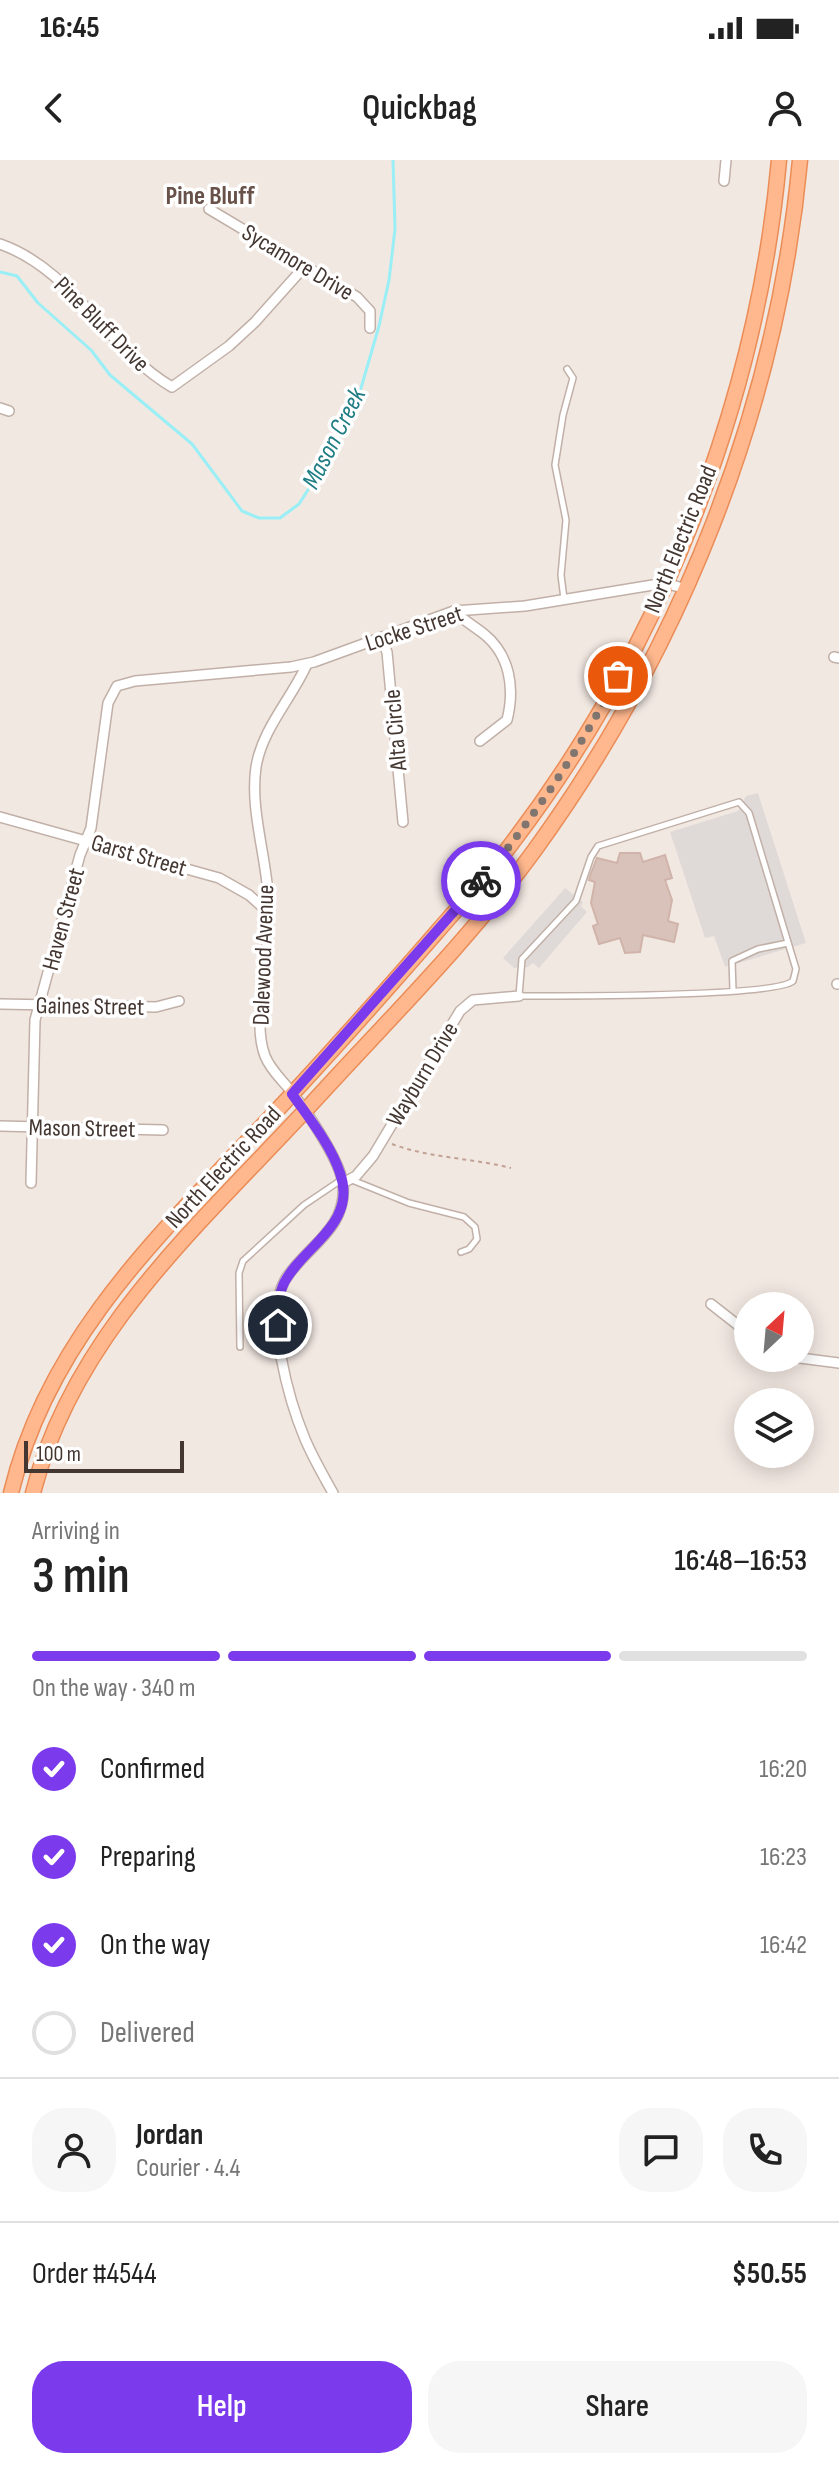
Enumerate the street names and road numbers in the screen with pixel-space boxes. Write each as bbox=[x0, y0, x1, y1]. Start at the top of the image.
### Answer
street label: Sycamore Drive bbox=[237, 218, 359, 307]
street label: Pine Bluff Drive bbox=[48, 271, 155, 378]
street label: North Electric Road bbox=[638, 461, 723, 617]
street label: Locke Street bbox=[362, 599, 467, 658]
street label: Alta Circle bbox=[377, 688, 414, 773]
street label: Garst Street bbox=[88, 828, 190, 883]
street label: Haven Street bbox=[36, 865, 91, 973]
street label: Dalewood Avenue bbox=[247, 884, 280, 1026]
street label: Gaines Street bbox=[35, 991, 145, 1022]
street label: Wayburn Drive bbox=[380, 1017, 465, 1132]
street label: North Electric Road bbox=[159, 1100, 287, 1234]
street label: Mason Street bbox=[28, 1113, 136, 1144]

